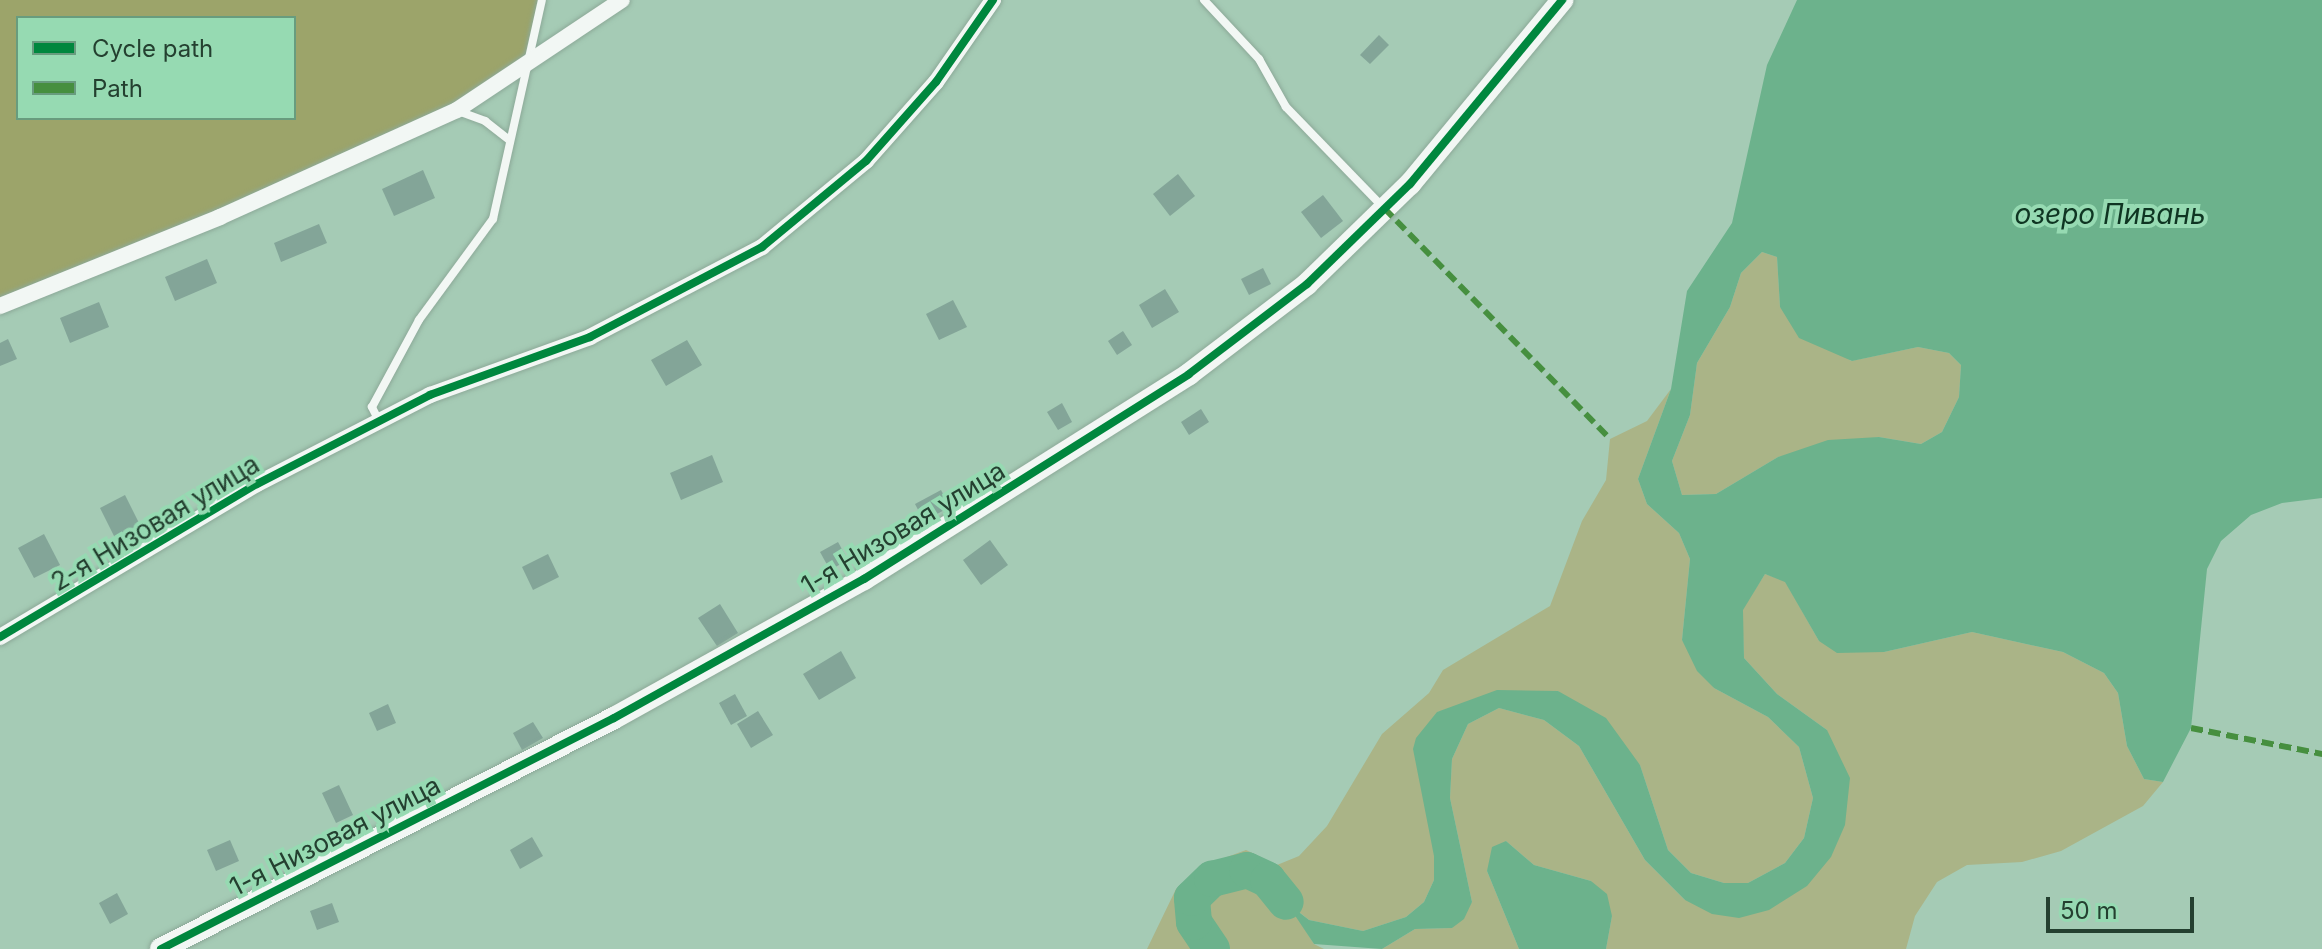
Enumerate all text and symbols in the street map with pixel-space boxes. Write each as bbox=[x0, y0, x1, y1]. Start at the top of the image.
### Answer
legend bbox=[16, 16, 296, 120]
text: Cycle path bbox=[92, 34, 213, 63]
text: Path bbox=[92, 74, 143, 103]
water label: озеро Пивань bbox=[2014, 197, 2206, 231]
street label: 2-я Низовая улица bbox=[45, 448, 265, 598]
street label: 1-я Низовая улица bbox=[795, 455, 1011, 601]
street label: 1-я Низовая улица bbox=[224, 769, 446, 903]
scale bar bbox=[2050, 881, 2198, 931]
text: 50 m bbox=[2060, 896, 2118, 925]

